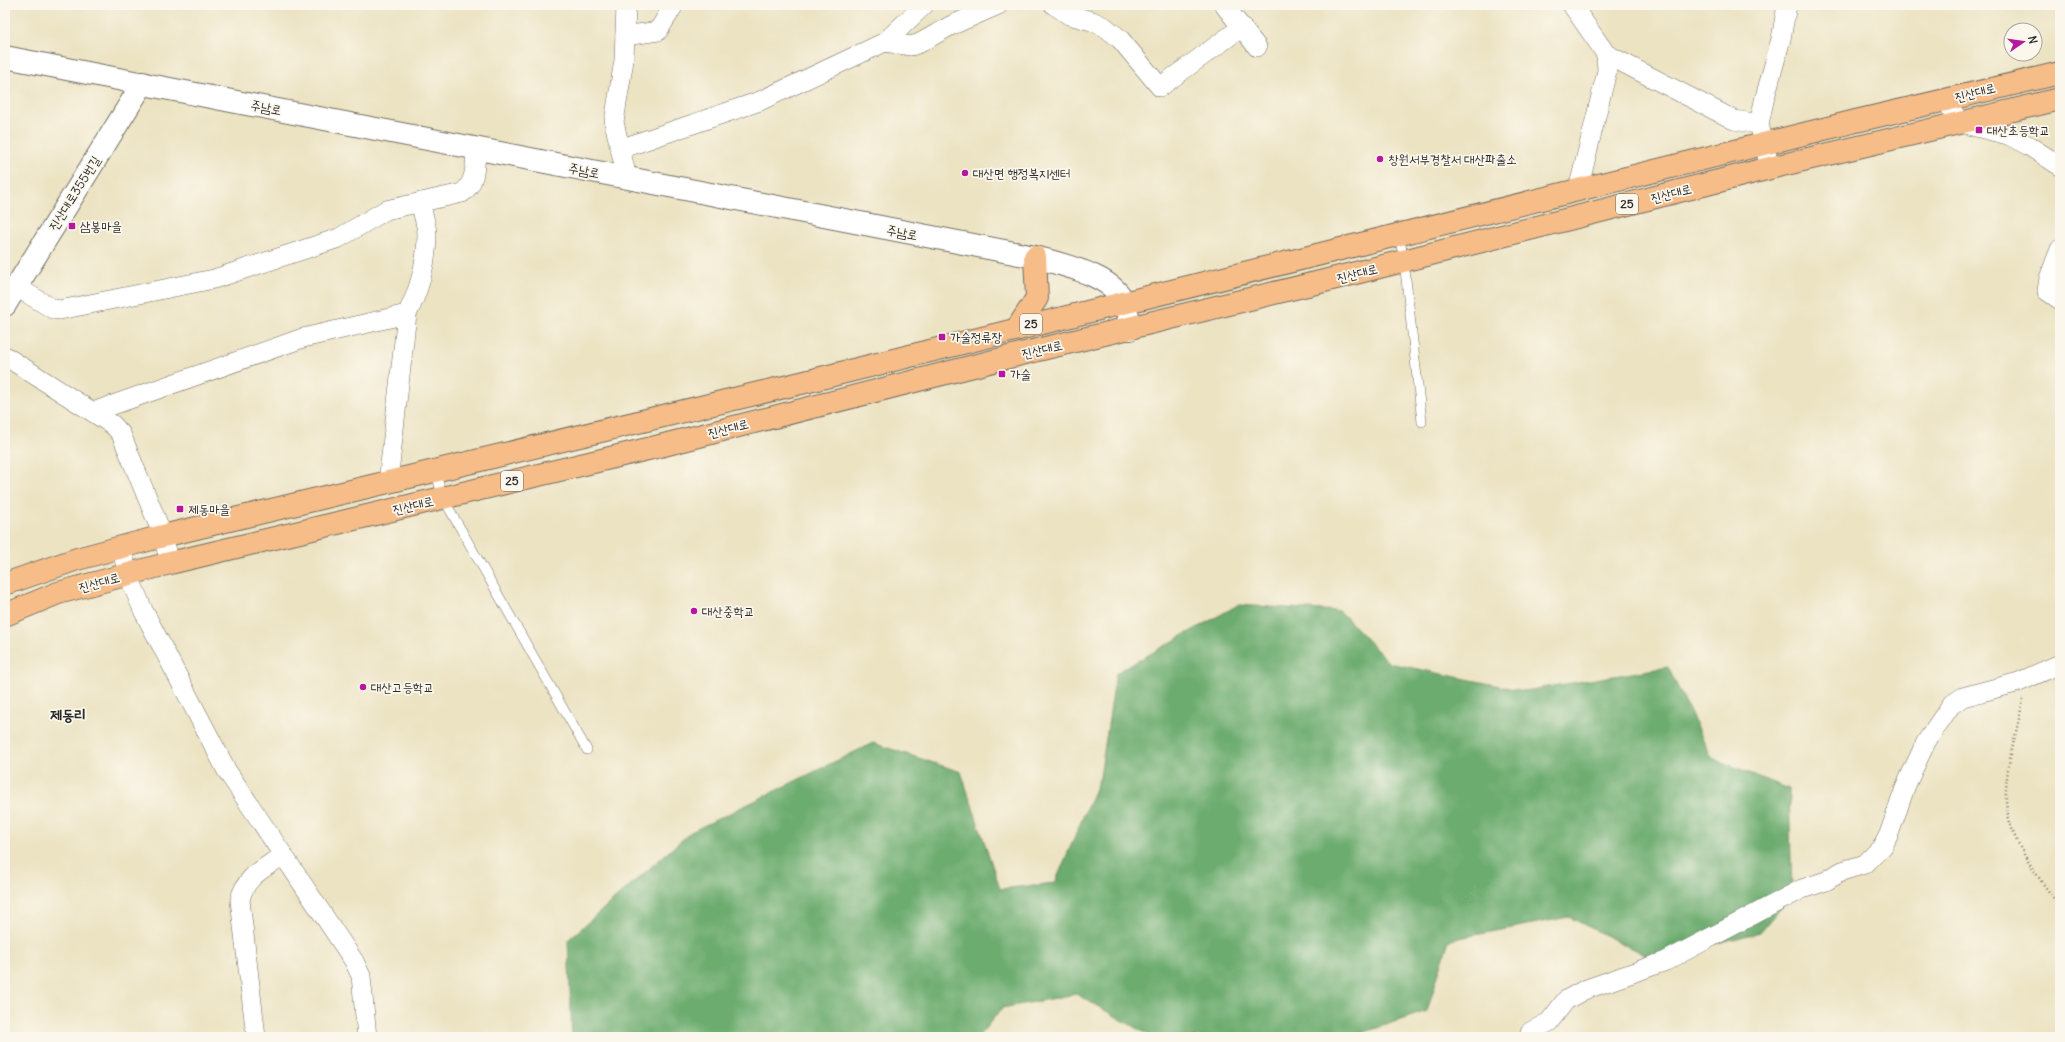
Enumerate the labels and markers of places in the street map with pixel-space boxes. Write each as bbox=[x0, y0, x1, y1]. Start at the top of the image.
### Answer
place label: 대산초등학교 bbox=[1987, 122, 2050, 139]
marker: 대산초등학교 bbox=[1974, 125, 1984, 135]
place label: 창원서부경찰서 대산파출소 bbox=[1388, 151, 1517, 168]
marker: 창원서부경찰서 대산파출소 bbox=[1375, 154, 1385, 164]
place label: 대산면 행정복지센터 bbox=[973, 165, 1070, 182]
marker: 대산면 행정복지센터 bbox=[960, 168, 970, 178]
place label: 삼봉마을 bbox=[80, 218, 122, 235]
marker: 삼봉마을 bbox=[67, 221, 77, 231]
place label: 가술정류장 bbox=[950, 329, 1002, 346]
marker: 가술정류장 bbox=[937, 332, 947, 342]
place label: 가술 bbox=[1010, 366, 1031, 383]
marker: 가술 bbox=[997, 369, 1007, 379]
place label: 제동마을 bbox=[188, 501, 230, 518]
marker: 제동마을 bbox=[175, 504, 185, 514]
place label: 대산중학교 bbox=[702, 603, 754, 620]
marker: 대산중학교 bbox=[689, 606, 699, 616]
place label: 대산고등학교 bbox=[371, 679, 434, 696]
marker: 대산고등학교 bbox=[358, 682, 368, 692]

